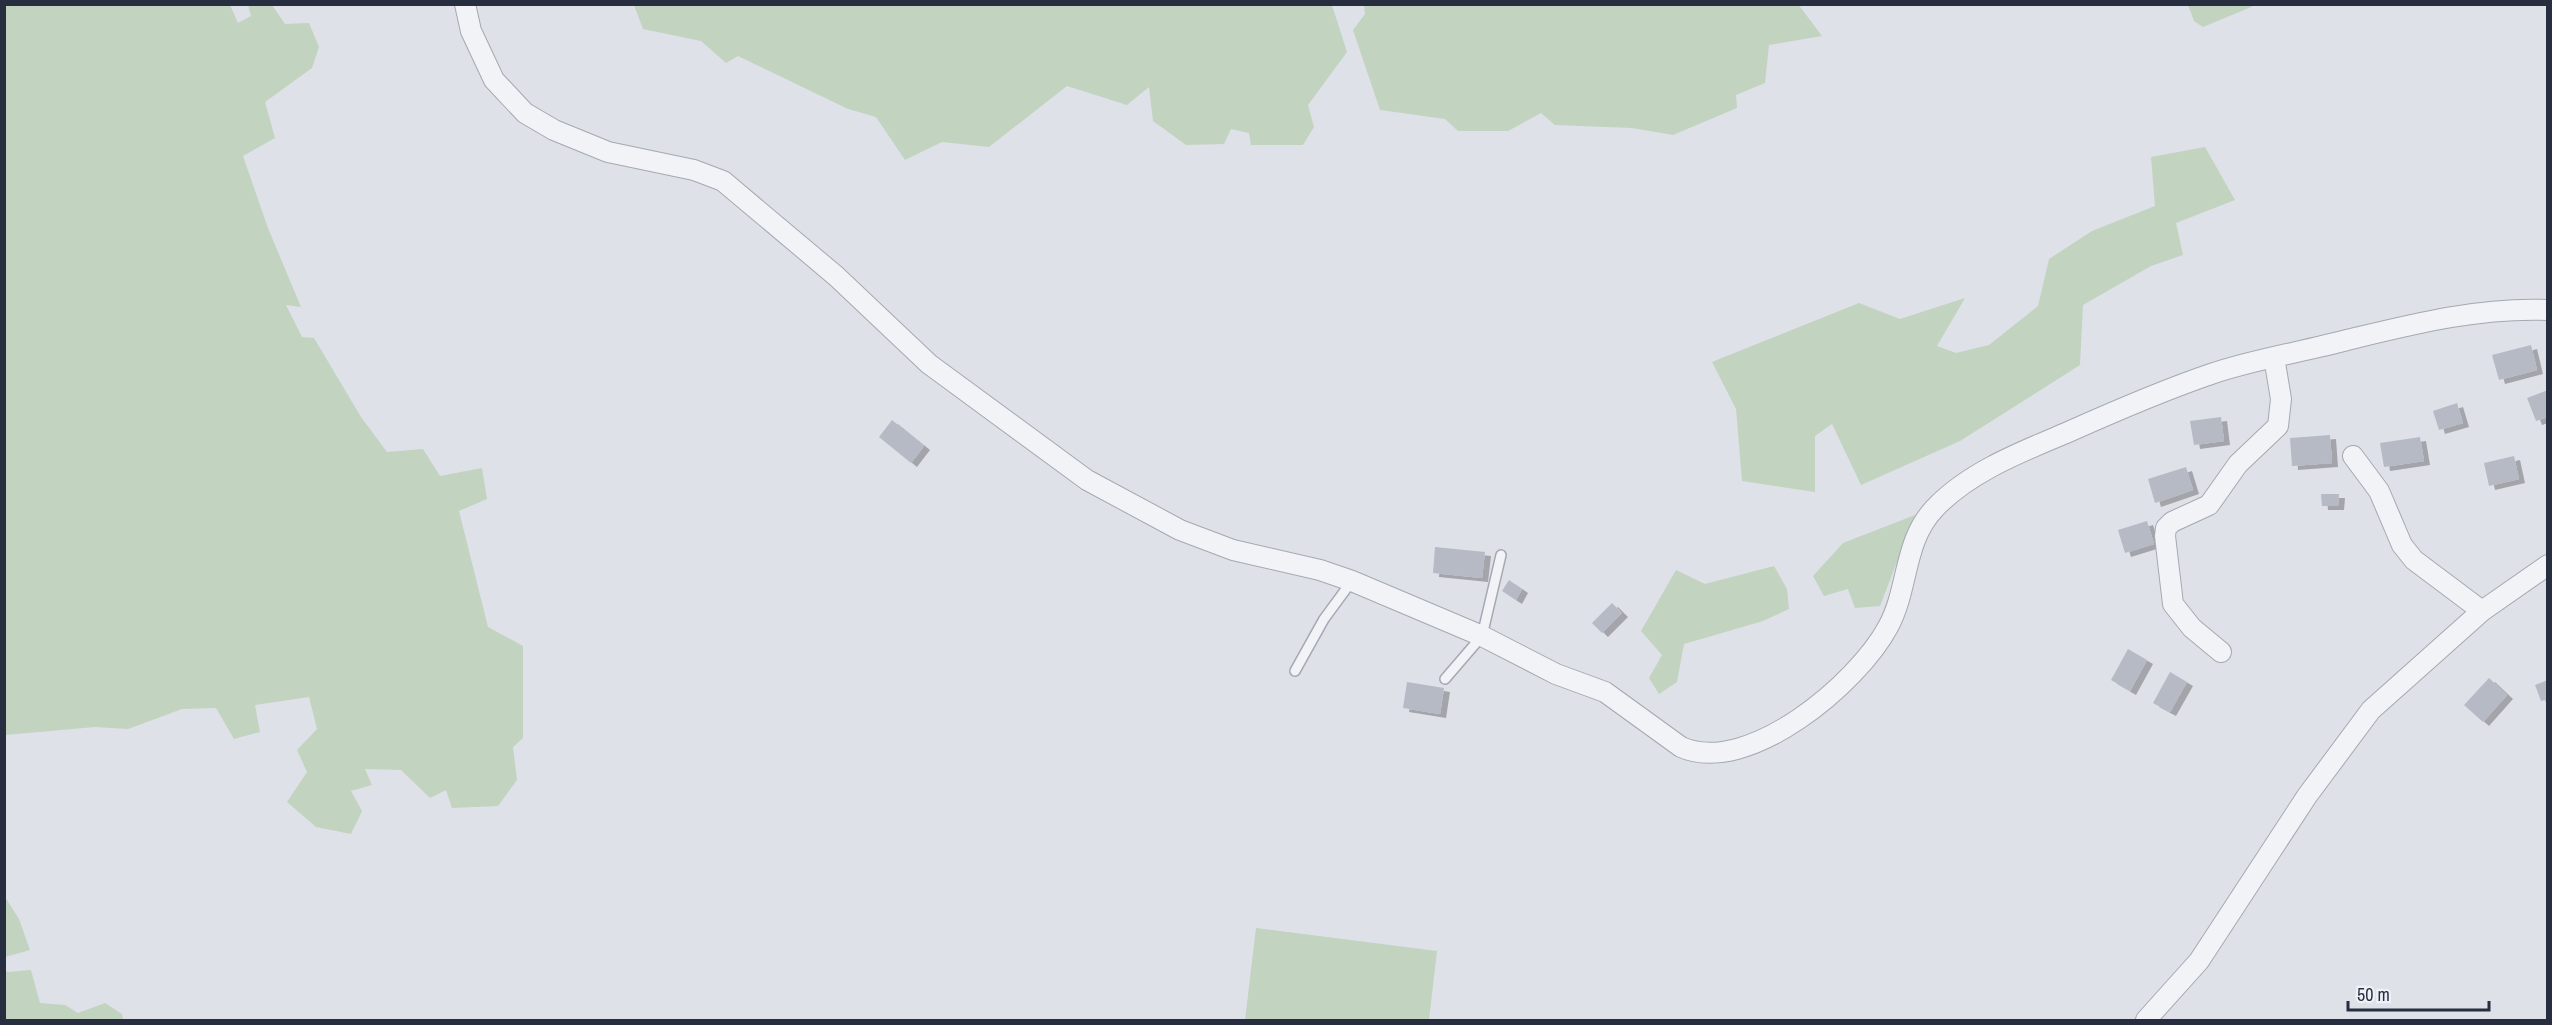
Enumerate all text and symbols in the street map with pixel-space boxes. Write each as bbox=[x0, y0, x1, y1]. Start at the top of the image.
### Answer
scale bar bbox=[2348, 974, 2489, 1012]
text: 50 m bbox=[2357, 982, 2390, 1007]

